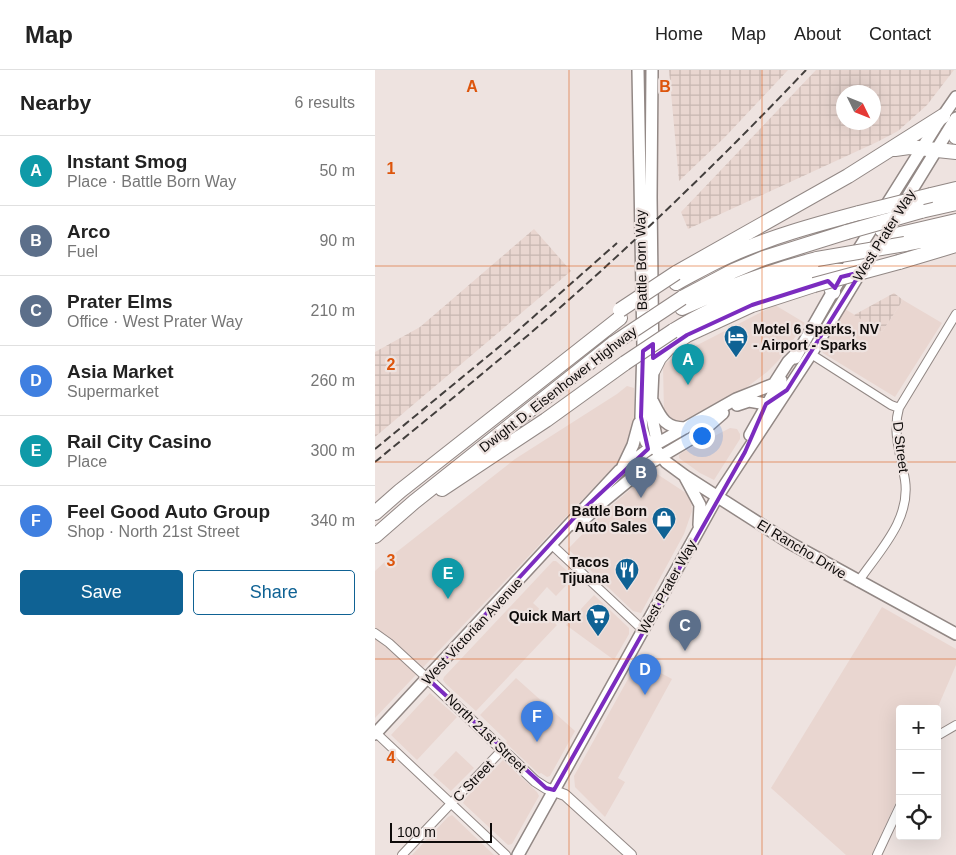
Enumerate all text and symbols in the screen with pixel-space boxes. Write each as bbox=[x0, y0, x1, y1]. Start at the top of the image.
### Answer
text: Map bbox=[25, 21, 73, 48]
text: Home bbox=[655, 24, 703, 44]
text: Map bbox=[731, 24, 766, 44]
text: About bbox=[794, 24, 841, 44]
text: Contact bbox=[869, 24, 931, 44]
text: A bbox=[466, 78, 478, 95]
text: B bbox=[659, 78, 671, 95]
north arrow bbox=[836, 85, 881, 130]
text: Nearby bbox=[20, 91, 91, 114]
text: 6 results bbox=[295, 94, 355, 111]
text: Instant Smog bbox=[67, 151, 187, 172]
text: 1 bbox=[387, 160, 396, 177]
text: A bbox=[30, 162, 42, 179]
text: 50 m bbox=[319, 162, 355, 179]
text: Place · Battle Born Way bbox=[67, 173, 236, 190]
street label: West Prater Way bbox=[849, 186, 919, 284]
street label: Battle Born Way bbox=[632, 210, 650, 310]
text: Arco bbox=[67, 221, 110, 242]
text: B bbox=[30, 232, 42, 249]
text: 90 m bbox=[319, 232, 355, 249]
text: Fuel bbox=[67, 243, 98, 260]
text: Prater Elms bbox=[67, 291, 173, 312]
text: C bbox=[30, 302, 42, 319]
text: 210 m bbox=[311, 302, 355, 319]
text: Office · West Prater Way bbox=[67, 313, 243, 330]
place label: Motel 6 Sparks, NV - Airport - Sparks bbox=[753, 321, 880, 353]
street label: Dwight D. Eisenhower Highway bbox=[476, 323, 640, 455]
hotel icon: Motel 6 Sparks, NV - Airport - Sparks bbox=[723, 324, 749, 358]
pin: A bbox=[672, 344, 704, 385]
text: 2 bbox=[387, 356, 396, 373]
text: Asia Market bbox=[67, 361, 174, 382]
text: D bbox=[30, 372, 42, 389]
text: 260 m bbox=[311, 372, 355, 389]
text: Supermarket bbox=[67, 383, 159, 400]
street label: D Street bbox=[890, 421, 912, 474]
your location bbox=[689, 423, 715, 449]
text: Rail City Casino bbox=[67, 431, 212, 452]
text: E bbox=[31, 442, 41, 459]
text: 300 m bbox=[311, 442, 355, 459]
text: Place bbox=[67, 453, 107, 470]
pin: B bbox=[625, 457, 657, 498]
text: Feel Good Auto Group bbox=[67, 501, 270, 522]
place label: Battle Born Auto Sales bbox=[572, 503, 647, 535]
shop icon: Battle Born Auto Sales bbox=[651, 506, 677, 540]
text: F bbox=[31, 512, 41, 529]
text: 340 m bbox=[311, 512, 355, 529]
street label: El Rancho Drive bbox=[755, 516, 850, 582]
text: Shop · North 21st Street bbox=[67, 523, 240, 540]
street label: West Prater Way bbox=[635, 537, 699, 637]
text: 3 bbox=[387, 552, 396, 569]
place label: Tacos Tijuana bbox=[560, 554, 609, 586]
restaurant icon: Tacos Tijuana bbox=[614, 557, 640, 591]
pin: E bbox=[432, 558, 464, 599]
button: Save bbox=[20, 570, 183, 615]
button: Share bbox=[193, 570, 355, 615]
street label: West Victorian Avenue bbox=[418, 574, 526, 688]
supermarket icon: Quick Mart bbox=[585, 603, 611, 637]
place label: Quick Mart bbox=[509, 608, 581, 624]
pin: C bbox=[669, 610, 701, 651]
pin: D bbox=[629, 654, 661, 695]
street label: North 21st Street bbox=[442, 690, 530, 776]
pin: F bbox=[521, 701, 553, 742]
map controls bbox=[896, 705, 941, 840]
button: + bbox=[896, 705, 941, 750]
text: 4 bbox=[387, 749, 396, 766]
button: − bbox=[896, 750, 941, 795]
street label: C Street bbox=[449, 757, 497, 805]
button: locate bbox=[896, 795, 941, 840]
scale bar bbox=[390, 820, 493, 843]
text: 100 m bbox=[397, 824, 436, 840]

